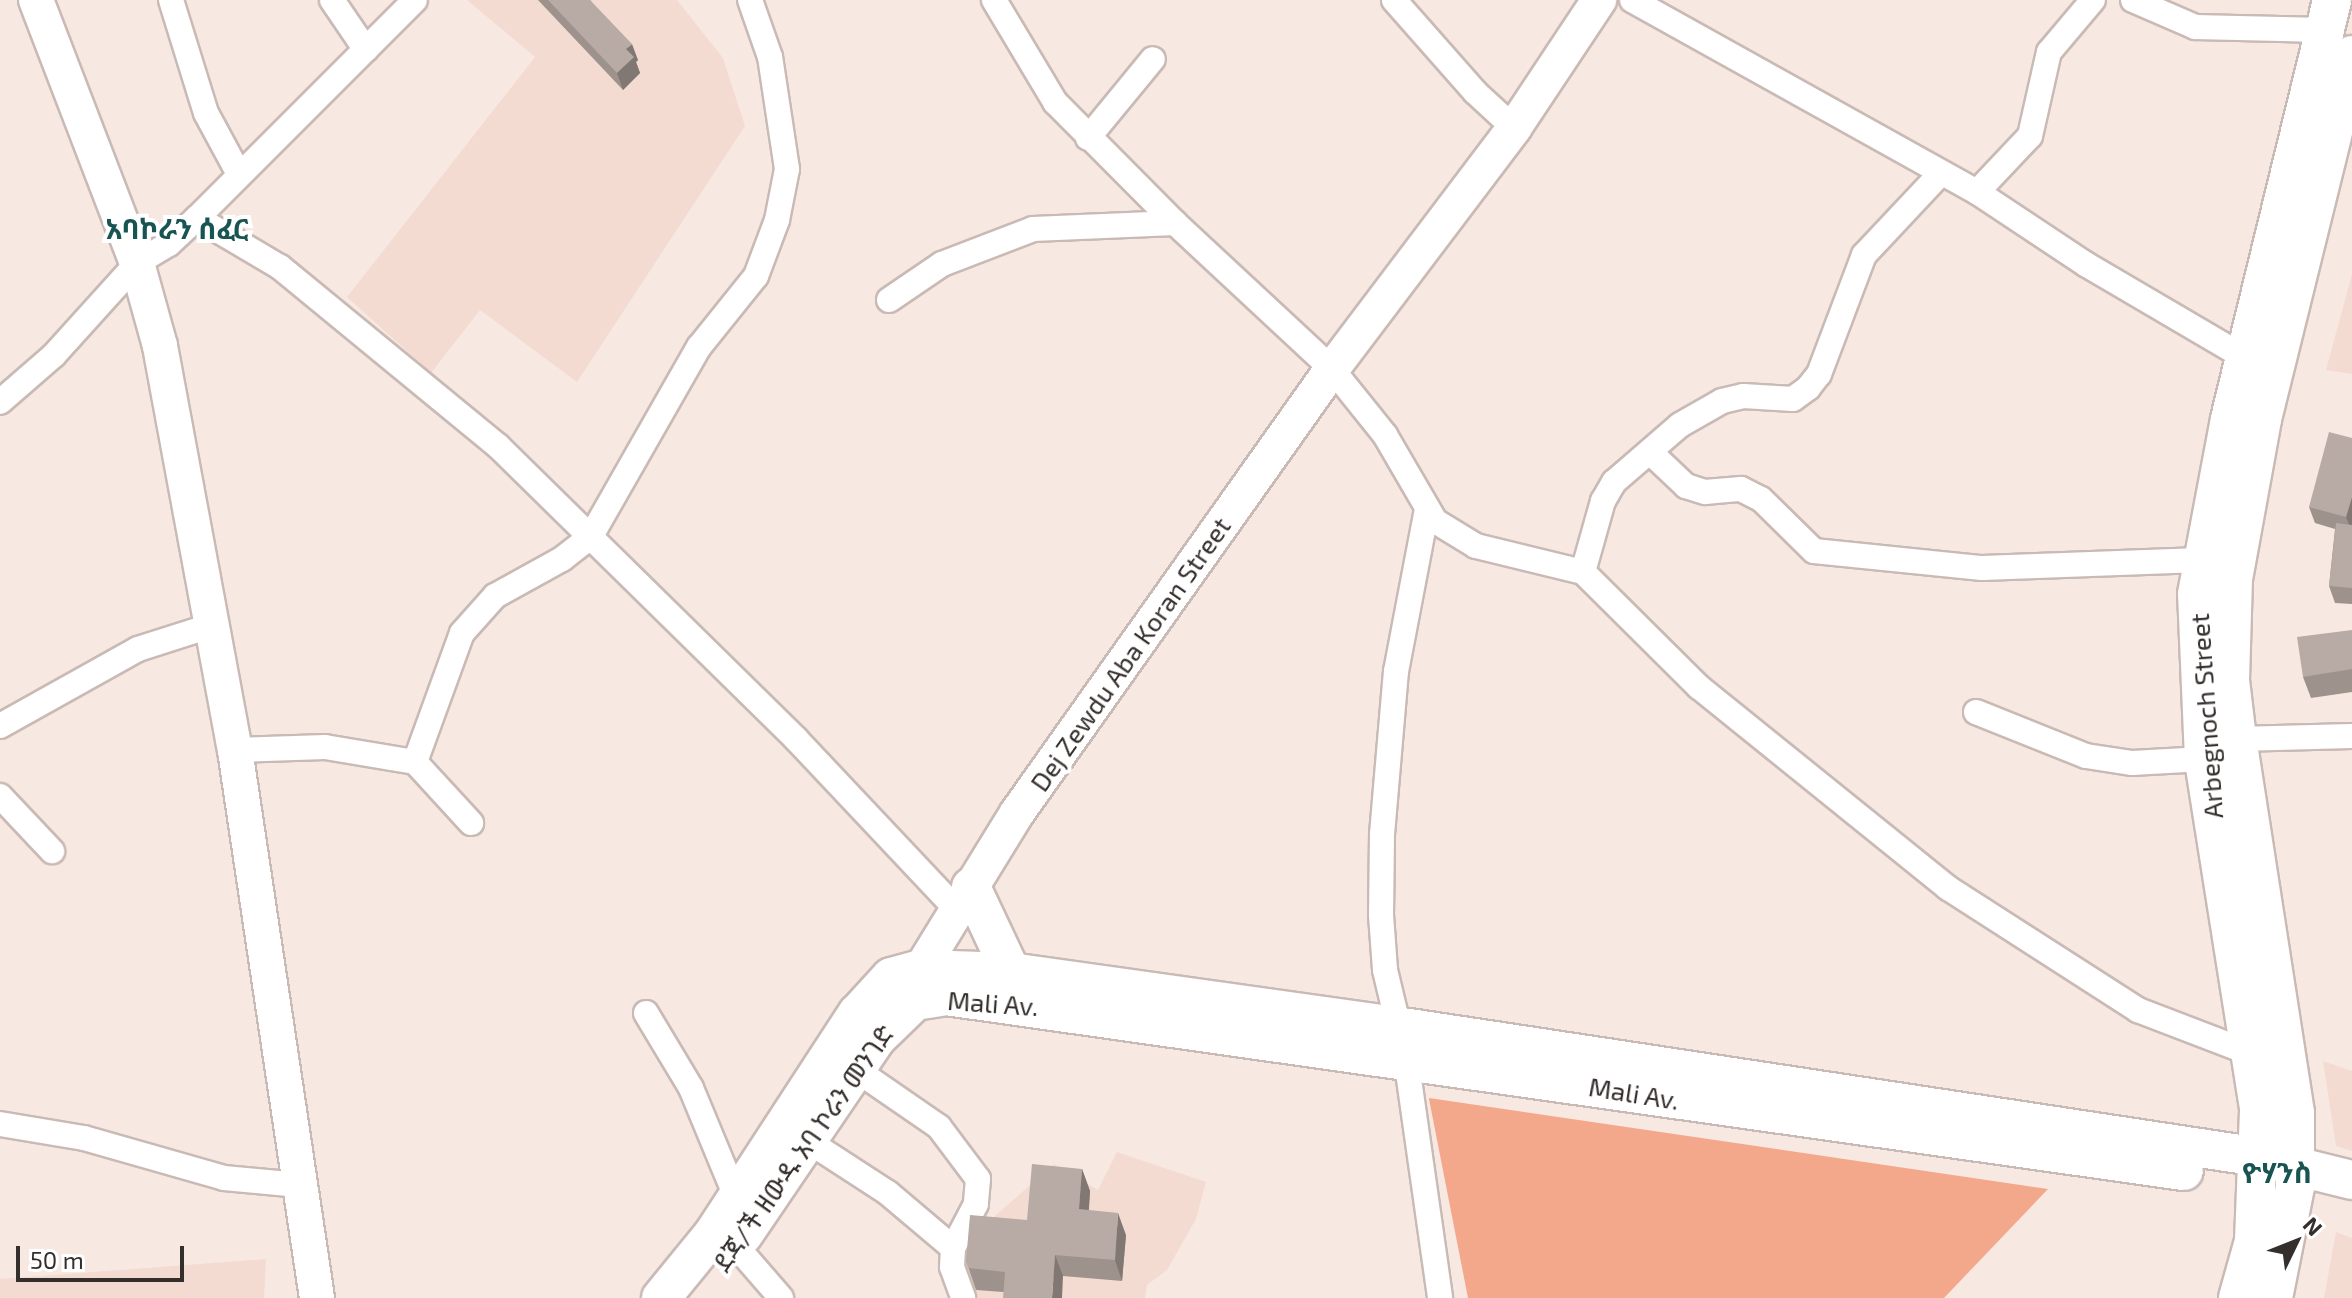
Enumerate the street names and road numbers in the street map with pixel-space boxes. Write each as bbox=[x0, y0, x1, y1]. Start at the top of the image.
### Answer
street label: Dej Zewdu Aba Koran Street bbox=[1023, 511, 1237, 797]
street label: Arbegnoch Street bbox=[2183, 612, 2229, 820]
street label: Mali Av. bbox=[946, 984, 1040, 1022]
street label: ደጃ/ች ዘውዱ አባ ኮራን መንገድ bbox=[706, 1019, 900, 1277]
street label: Mali Av. bbox=[1586, 1070, 1682, 1116]

